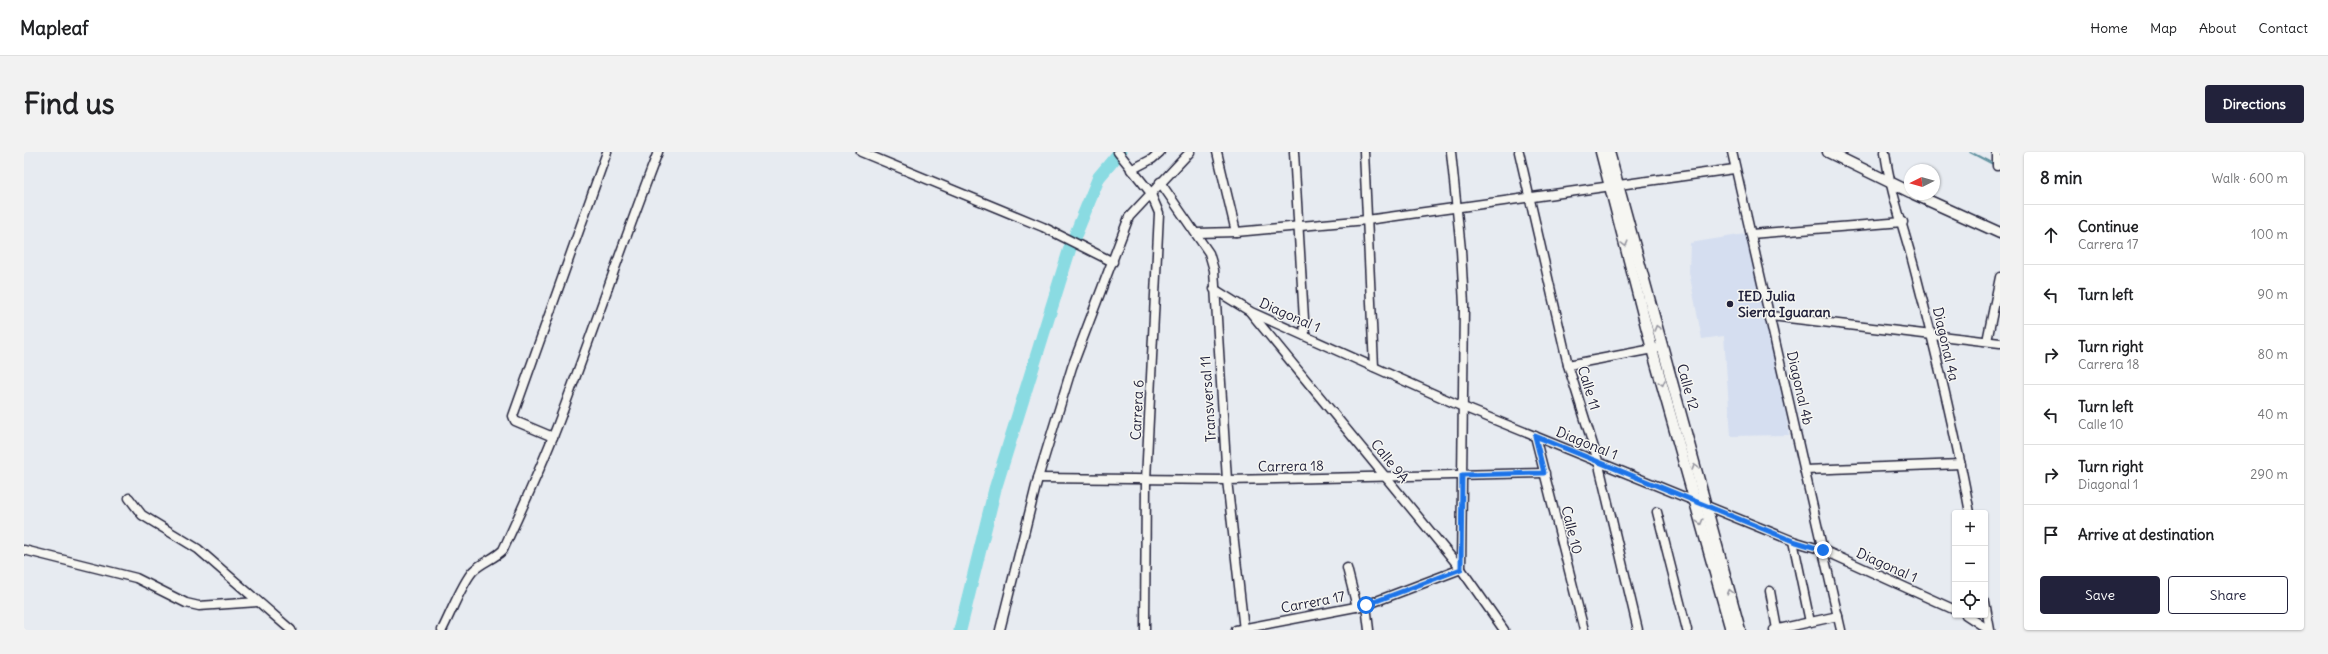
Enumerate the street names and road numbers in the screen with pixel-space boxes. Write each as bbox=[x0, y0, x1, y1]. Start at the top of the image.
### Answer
street label: Diagonal 1 bbox=[1257, 294, 1323, 336]
street label: Diagonal 4a bbox=[1929, 305, 1963, 383]
street label: Diagonal 4b bbox=[1783, 349, 1817, 427]
street label: Transversal 11 bbox=[1196, 355, 1220, 443]
street label: Calle 12 bbox=[1673, 362, 1703, 413]
street label: Calle 11 bbox=[1574, 364, 1604, 412]
street label: Carrera 6 bbox=[1126, 379, 1148, 441]
street label: Diagonal 1 bbox=[1554, 423, 1620, 463]
street label: Calle 9A bbox=[1367, 435, 1413, 487]
street label: Carrera 18 bbox=[1258, 456, 1324, 476]
street label: Calle 10 bbox=[1557, 504, 1587, 556]
street label: Diagonal 1 bbox=[1854, 544, 1920, 586]
street label: Carrera 17 bbox=[1279, 587, 1347, 617]

